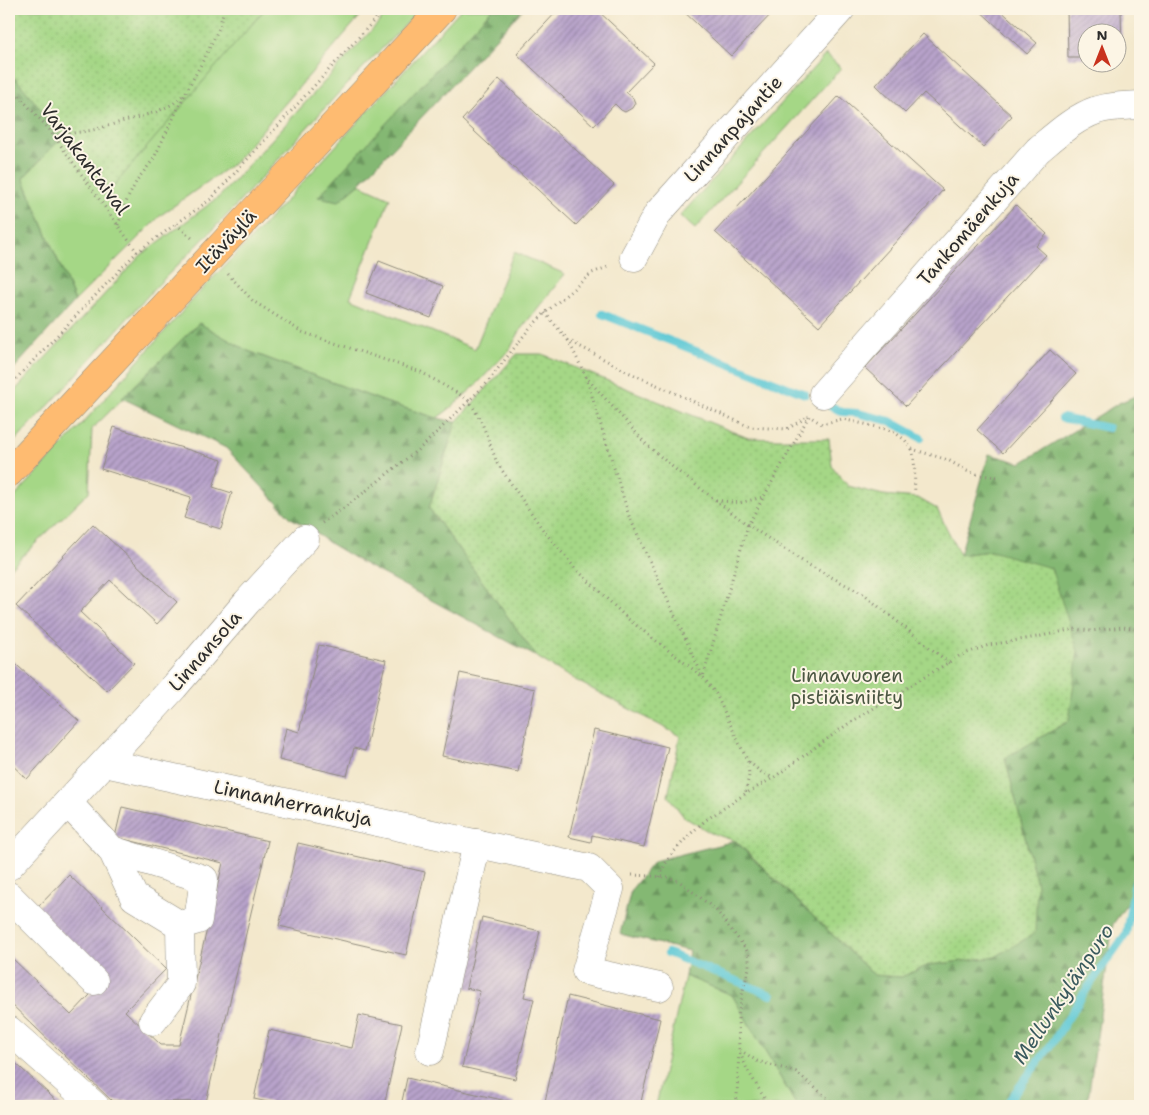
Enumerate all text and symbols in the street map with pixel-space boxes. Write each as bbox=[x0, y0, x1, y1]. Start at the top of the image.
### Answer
north arrow bbox=[1076, 22, 1126, 72]
text: N bbox=[1096, 26, 1108, 44]
street label: Linnanpajantie bbox=[678, 70, 788, 188]
street label: Varjakantaival bbox=[35, 98, 135, 220]
street label: Tankomäenkuja bbox=[912, 167, 1024, 291]
street label: Itäväylä bbox=[190, 204, 262, 278]
street label: Linnansola bbox=[163, 605, 247, 697]
park label: Linnavuoren pistiäisniitty bbox=[791, 663, 903, 710]
street label: Linnanherrankuja bbox=[211, 774, 375, 832]
water label: Mellunkylänpuro bbox=[1006, 919, 1120, 1069]

